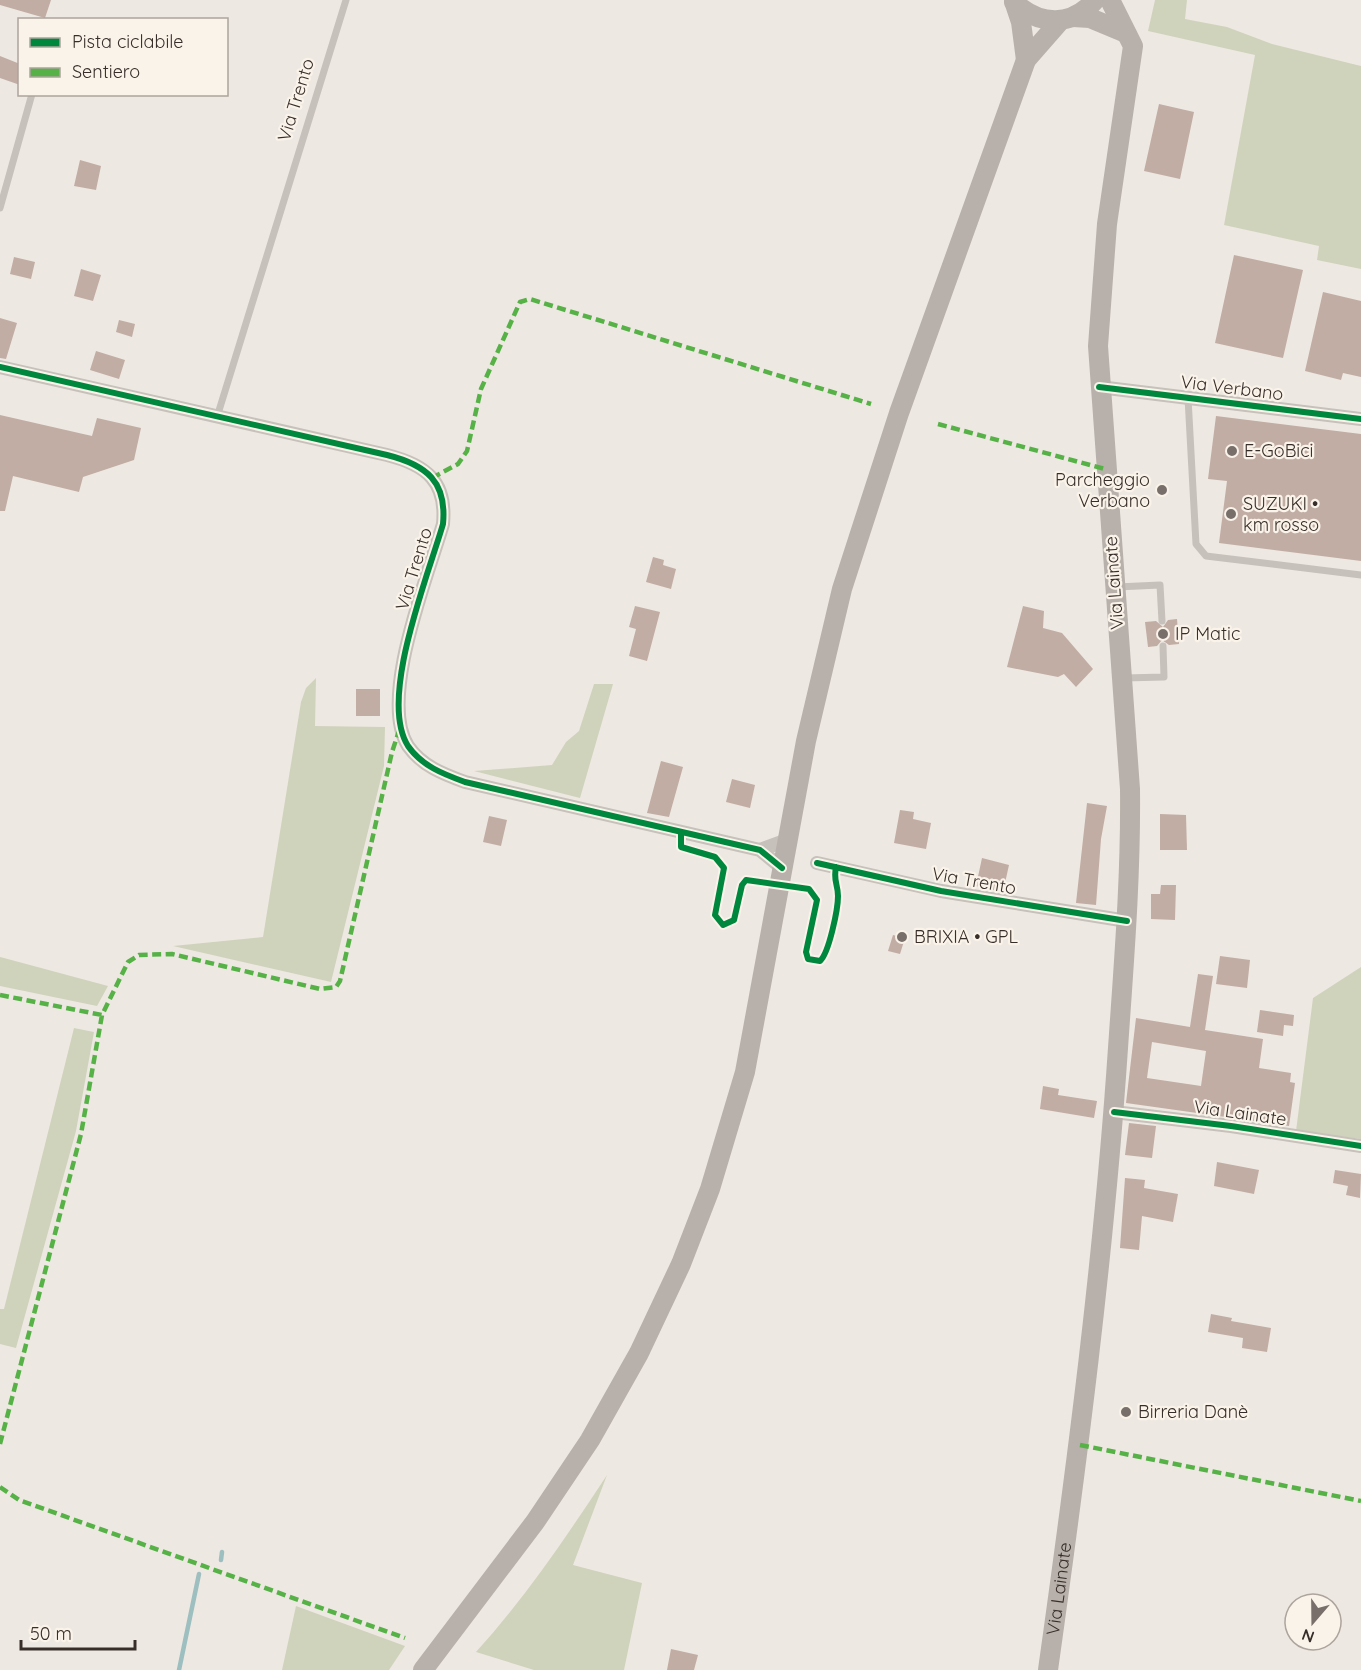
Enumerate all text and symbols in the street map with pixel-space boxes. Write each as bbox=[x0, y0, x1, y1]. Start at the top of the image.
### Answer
legend bbox=[18, 18, 228, 96]
text: Pista ciclabile bbox=[72, 30, 183, 53]
street label: Via Trento bbox=[272, 56, 319, 144]
text: Sentiero bbox=[72, 60, 140, 83]
street label: Via Verbano bbox=[1179, 370, 1285, 405]
place label: E-GoBici bbox=[1244, 439, 1313, 462]
marker: E-GoBici bbox=[1225, 444, 1239, 458]
place label: Parcheggio Verbano bbox=[1055, 468, 1150, 512]
marker: Parcheggio Verbano bbox=[1155, 483, 1169, 497]
place label: SUZUKI • km rosso bbox=[1243, 492, 1319, 536]
marker: SUZUKI • km rosso bbox=[1224, 507, 1238, 521]
street label: Via Trento bbox=[390, 525, 437, 613]
street label: Via Lainate bbox=[1099, 536, 1128, 630]
place label: IP Matic bbox=[1175, 622, 1240, 645]
marker: IP Matic bbox=[1156, 627, 1170, 641]
street label: Via Trento bbox=[930, 862, 1018, 899]
place label: BRIXIA • GPL bbox=[914, 925, 1019, 948]
marker: BRIXIA • GPL bbox=[895, 930, 909, 944]
street label: Via Lainate bbox=[1192, 1095, 1288, 1130]
place label: Birreria Danè bbox=[1138, 1400, 1248, 1423]
marker: Birreria Danè bbox=[1119, 1405, 1133, 1419]
street label: Via Lainate bbox=[1041, 1541, 1076, 1637]
north arrow bbox=[1283, 1592, 1343, 1652]
scale bar bbox=[21, 1613, 135, 1651]
text: 50 m bbox=[30, 1622, 72, 1645]
text: N bbox=[1299, 1625, 1317, 1648]

